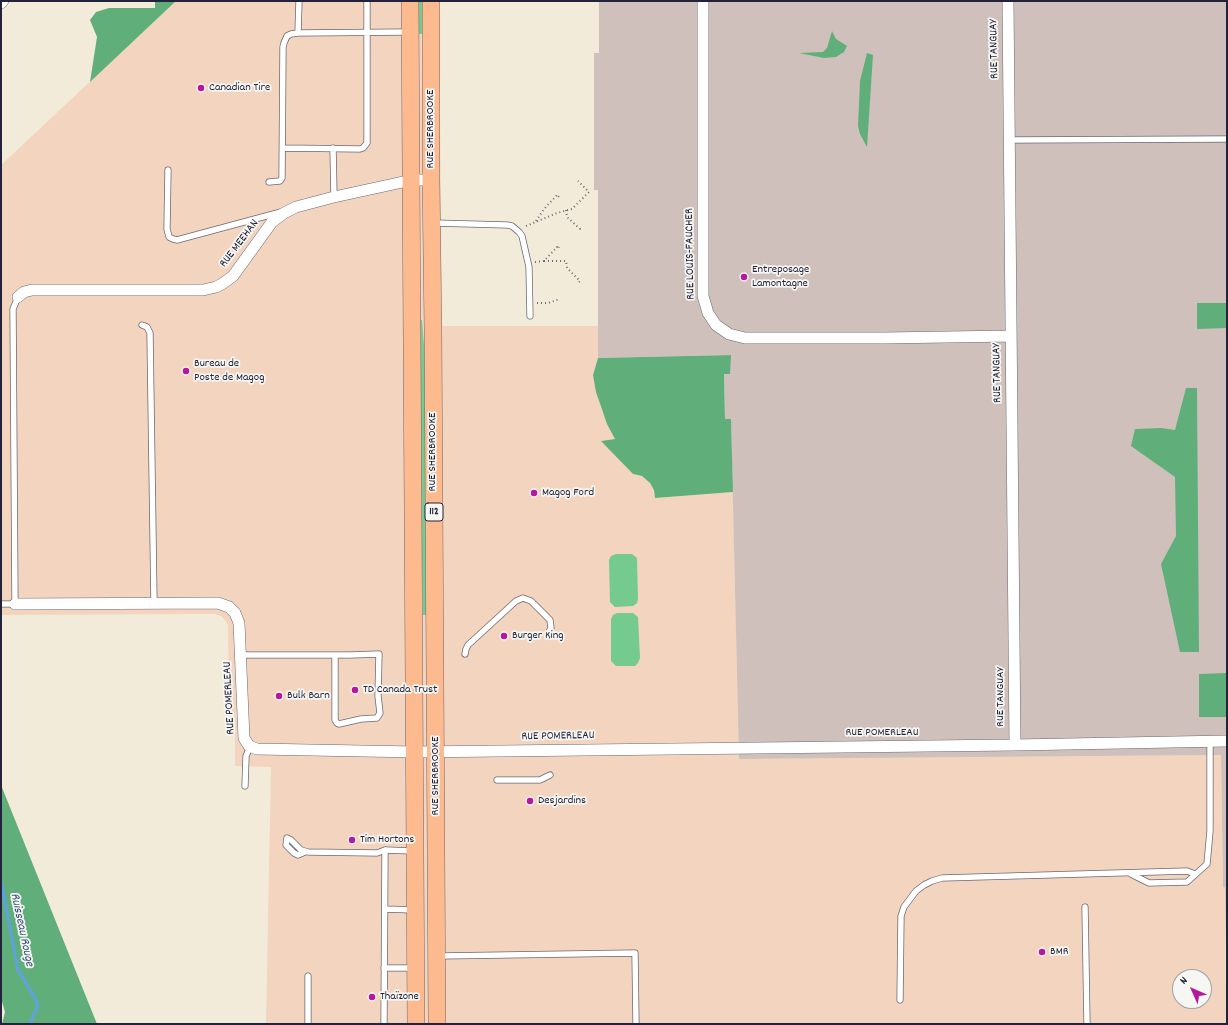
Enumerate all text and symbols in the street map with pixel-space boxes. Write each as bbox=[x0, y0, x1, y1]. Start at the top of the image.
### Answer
street label: RUE TANGUAY bbox=[987, 19, 1003, 79]
place label: Canadian Tire bbox=[209, 81, 270, 95]
marker: Canadian Tire bbox=[196, 83, 206, 93]
street label: RUE SHERBROOKE bbox=[424, 90, 438, 168]
street label: RUE LOUIS-FAUCHER bbox=[683, 208, 699, 300]
street label: RUE MEEHAN bbox=[217, 217, 263, 271]
place label: Entreposage Lamontagne bbox=[752, 263, 809, 291]
marker: Entreposage Lamontagne bbox=[739, 272, 749, 282]
street label: RUE TANGUAY bbox=[990, 343, 1006, 403]
place label: Bureau de Poste de Magog bbox=[194, 357, 264, 385]
marker: Bureau de Poste de Magog bbox=[181, 366, 191, 376]
street label: RUE SHERBROOKE bbox=[426, 413, 440, 491]
place label: Magog Ford bbox=[542, 486, 594, 500]
marker: Magog Ford bbox=[529, 488, 539, 498]
road number: 112 bbox=[425, 503, 443, 521]
place label: Burger King bbox=[512, 629, 564, 643]
marker: Burger King bbox=[499, 631, 509, 641]
street label: RUE POMERLEAU bbox=[221, 661, 239, 735]
street label: RUE TANGUAY bbox=[994, 667, 1008, 727]
place label: TD Canada Trust bbox=[363, 683, 437, 697]
marker: TD Canada Trust bbox=[350, 685, 360, 695]
place label: Bulk Barn bbox=[287, 689, 330, 703]
marker: Bulk Barn bbox=[274, 691, 284, 701]
street label: RUE POMERLEAU bbox=[845, 726, 919, 740]
street label: RUE POMERLEAU bbox=[521, 729, 595, 745]
street label: RUE SHERBROOKE bbox=[429, 737, 443, 815]
place label: Desjardins bbox=[538, 794, 586, 808]
marker: Desjardins bbox=[525, 796, 535, 806]
place label: Tim Hortons bbox=[360, 833, 414, 847]
marker: Tim Hortons bbox=[347, 835, 357, 845]
water label: Ruisseau Rouge bbox=[6, 892, 36, 968]
place label: BMR bbox=[1050, 945, 1069, 959]
marker: BMR bbox=[1037, 947, 1047, 957]
north arrow bbox=[1172, 969, 1212, 1009]
text: N bbox=[1177, 974, 1192, 989]
place label: Thaïzone bbox=[380, 990, 419, 1004]
marker: Thaïzone bbox=[367, 992, 377, 1002]

